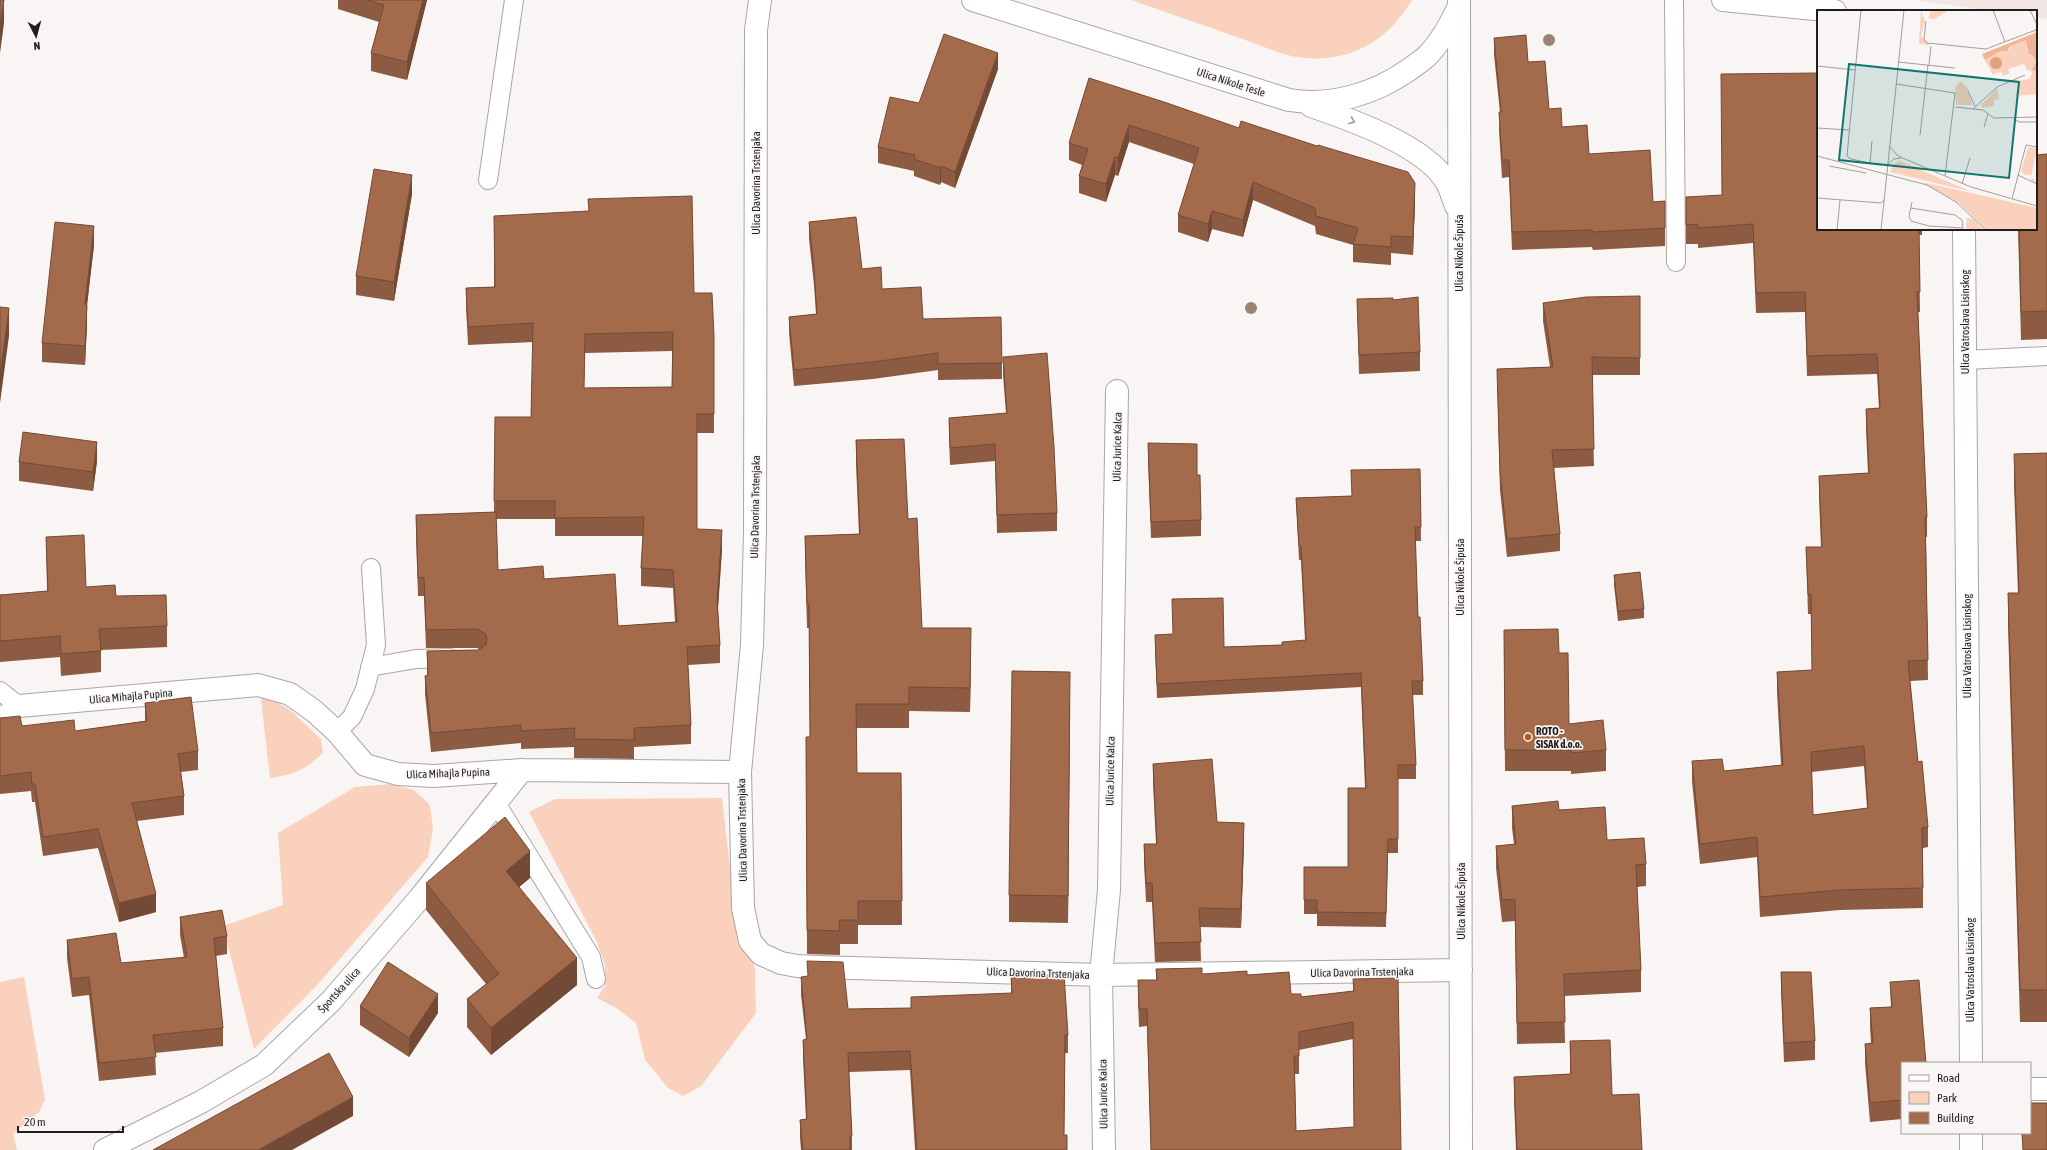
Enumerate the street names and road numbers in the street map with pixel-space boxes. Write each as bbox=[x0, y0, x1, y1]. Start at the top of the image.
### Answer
street label: Ulica Nikole Tesle bbox=[1195, 65, 1267, 99]
street label: Ulica Davorina Trstenjaka bbox=[750, 131, 762, 235]
street label: Ulica Nikole Šipuša bbox=[1453, 214, 1465, 292]
street label: Ulica Vatroslava Lisinskog bbox=[1959, 270, 1971, 374]
street label: Ulica Jurice Kalca bbox=[1110, 412, 1124, 482]
street label: Ulica Davorina Trstenjaka bbox=[748, 455, 762, 559]
street label: Ulica Nikole Šipuša bbox=[1454, 538, 1466, 616]
street label: Ulica Vatroslava Lisinskog bbox=[1961, 594, 1973, 698]
street label: Ulica Mihajla Pupina bbox=[89, 686, 173, 706]
street label: Ulica Jurice Kalca bbox=[1103, 736, 1117, 806]
street label: Ulica Mihajla Pupina bbox=[406, 766, 490, 780]
street label: Ulica Davorina Trstenjaka bbox=[735, 778, 749, 882]
street label: Ulica Nikole Šipuša bbox=[1455, 862, 1467, 940]
street label: Ulica Vatroslava Lisinskog bbox=[1964, 918, 1976, 1022]
street label: Športska ulica bbox=[316, 965, 362, 1015]
street label: Ulica Davorina Trstenjaka bbox=[986, 965, 1090, 981]
street label: Ulica Davorina Trstenjaka bbox=[1310, 965, 1414, 979]
street label: Ulica Jurice Kalca bbox=[1096, 1059, 1110, 1129]

